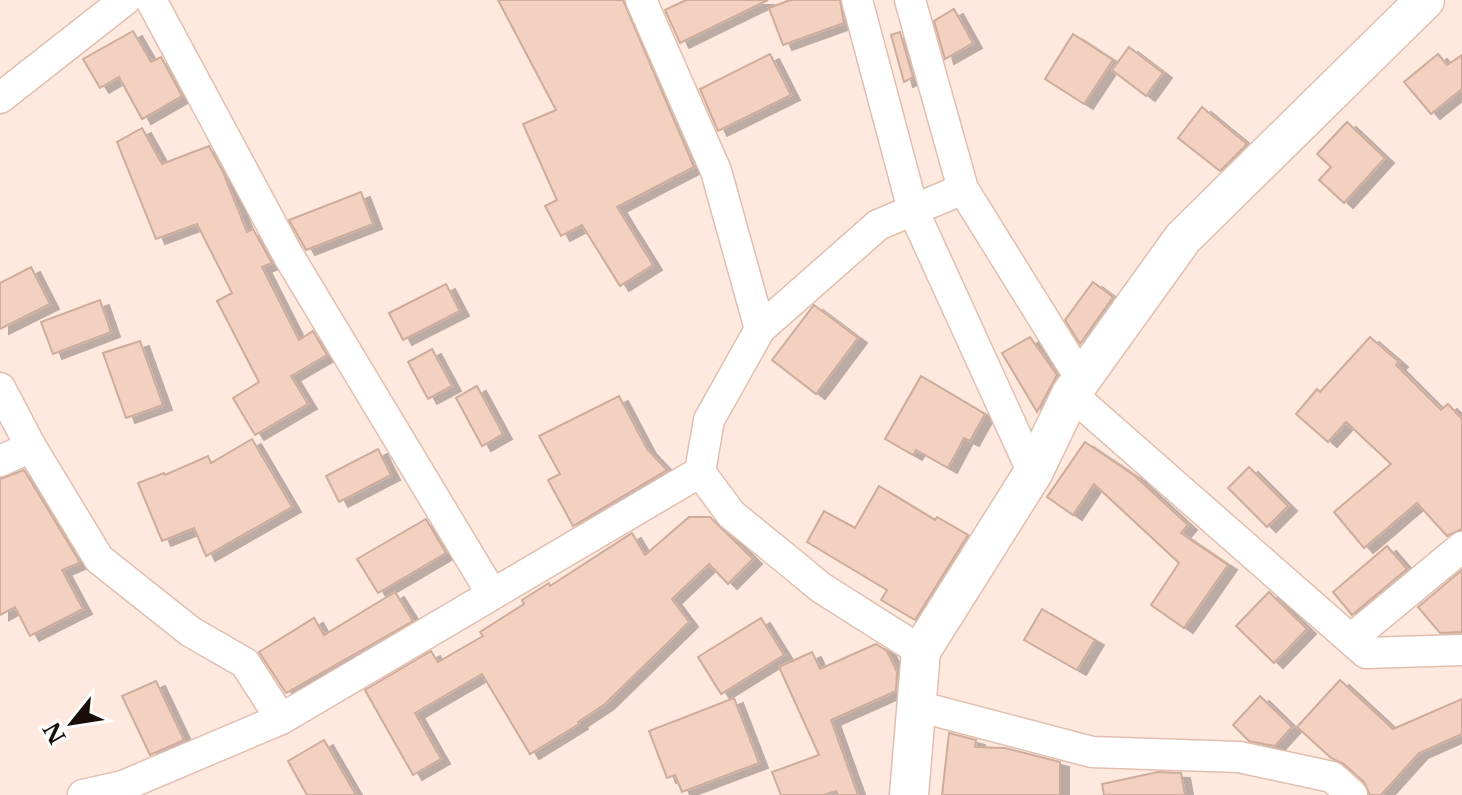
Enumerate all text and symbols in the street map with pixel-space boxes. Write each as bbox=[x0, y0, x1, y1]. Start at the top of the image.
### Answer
north arrow bbox=[32, 683, 112, 763]
text: N bbox=[38, 717, 72, 748]

